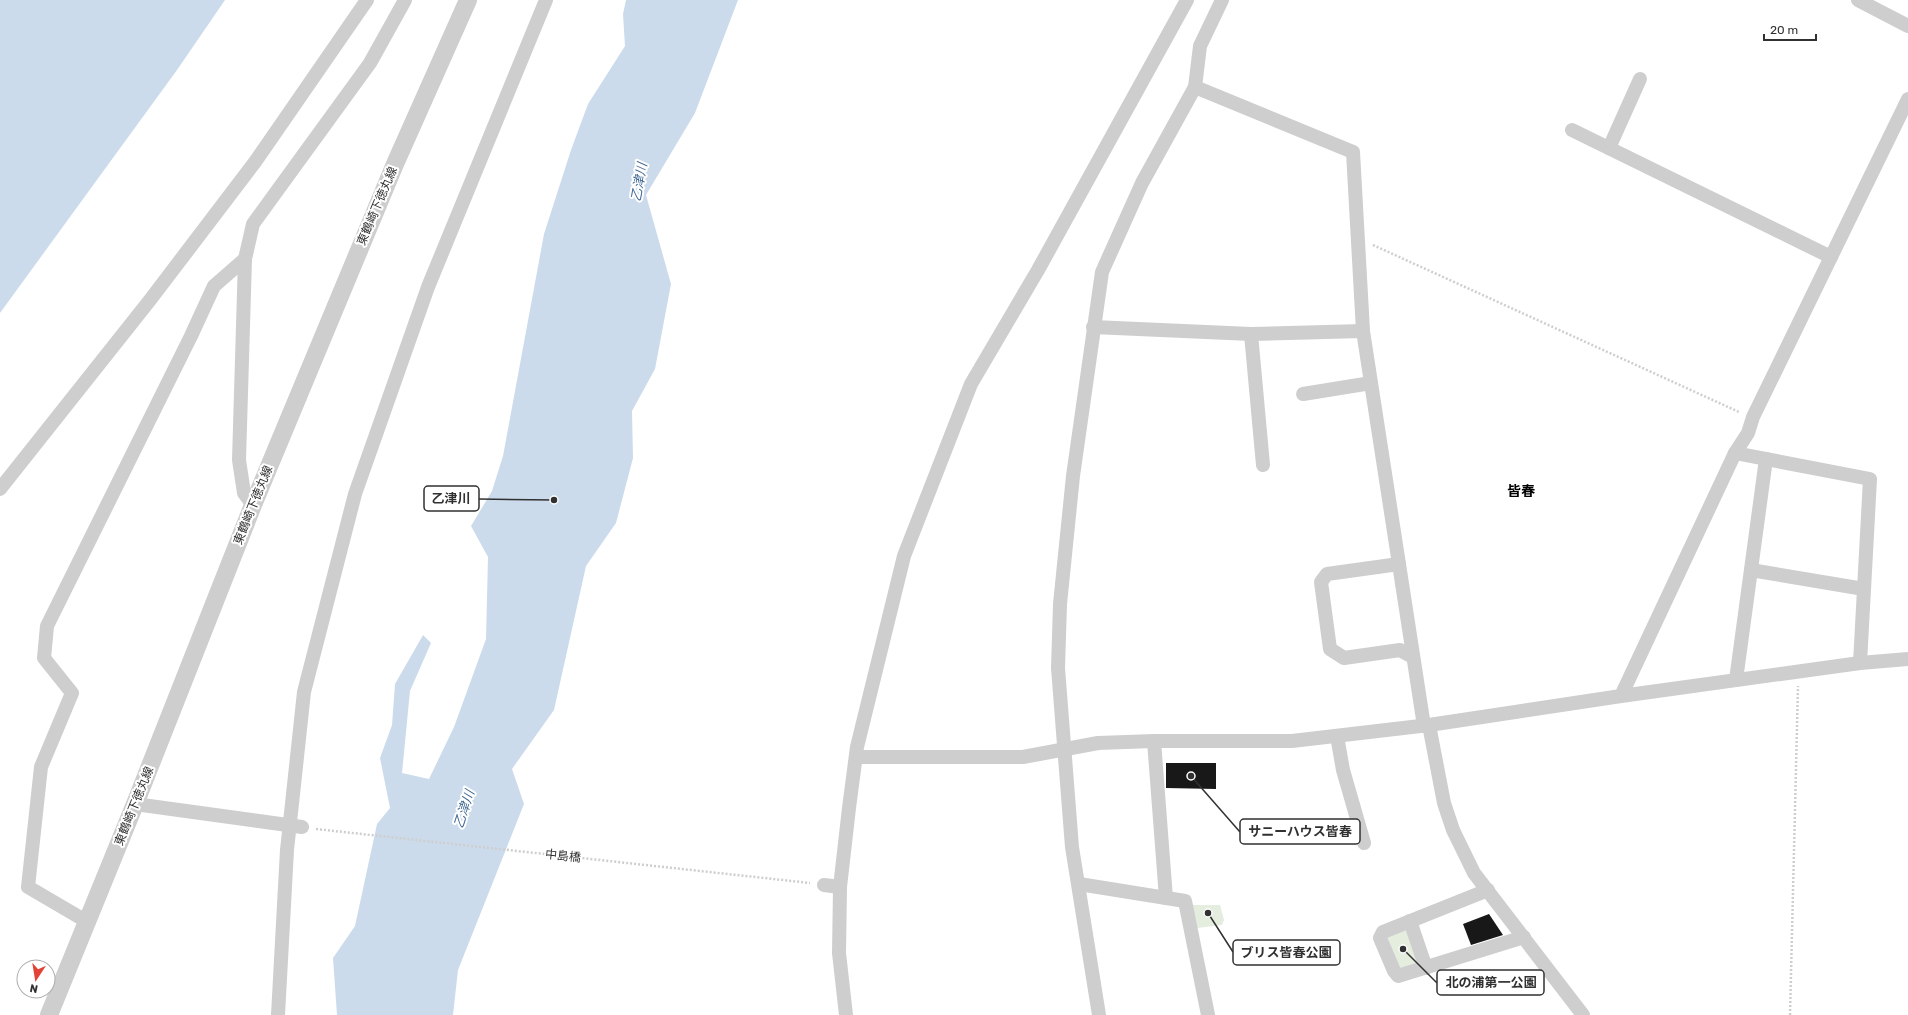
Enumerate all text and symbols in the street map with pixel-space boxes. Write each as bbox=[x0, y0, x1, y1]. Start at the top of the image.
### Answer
scale bar bbox=[1764, 16, 1816, 42]
text: 20 m bbox=[1770, 23, 1798, 37]
water label: 乙津川 bbox=[628, 160, 650, 203]
street label: 東鶴崎下徳丸線 bbox=[354, 165, 400, 247]
street label: 東鶴崎下徳丸線 bbox=[231, 463, 275, 547]
district label: 皆春 bbox=[1507, 483, 1535, 500]
callout: 乙津川 bbox=[424, 486, 479, 511]
text: 乙津川 bbox=[431, 491, 471, 506]
street label: 東鶴崎下徳丸線 bbox=[112, 764, 156, 848]
water label: 乙津川 bbox=[451, 786, 478, 830]
callout: サニーハウス皆春 bbox=[1240, 819, 1360, 844]
text: サニーハウス皆春 bbox=[1248, 824, 1352, 839]
street label: 中島橋 bbox=[544, 847, 582, 865]
callout: ブリス皆春公園 bbox=[1233, 940, 1340, 965]
text: ブリス皆春公園 bbox=[1240, 945, 1332, 960]
north arrow bbox=[16, 959, 56, 999]
callout: 北の浦第一公園 bbox=[1437, 970, 1544, 995]
text: 北の浦第一公園 bbox=[1445, 975, 1537, 990]
text: N bbox=[29, 981, 39, 995]

